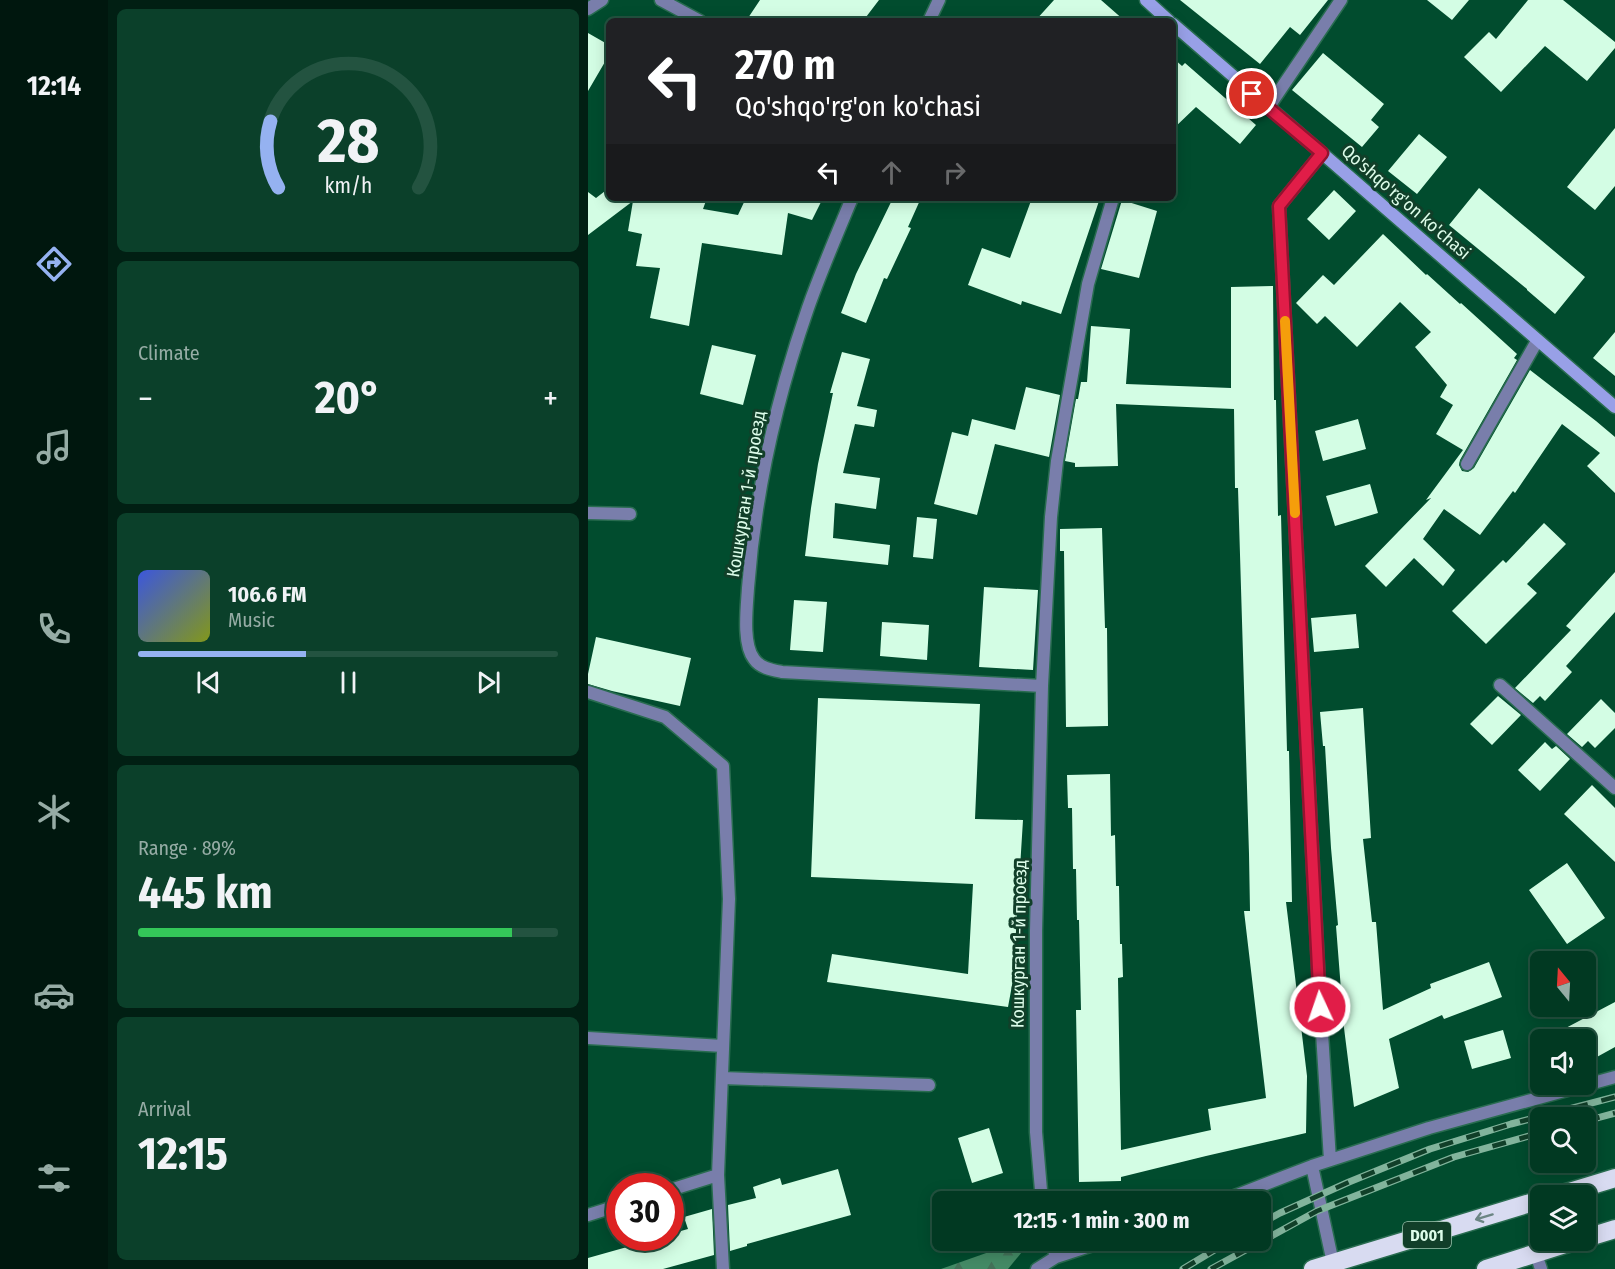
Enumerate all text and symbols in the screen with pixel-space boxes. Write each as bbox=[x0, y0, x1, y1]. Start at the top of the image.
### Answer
text: 270 m bbox=[735, 40, 835, 90]
icon: left bbox=[636, 42, 714, 120]
pin bbox=[1226, 68, 1277, 119]
text: 12:14 bbox=[27, 70, 81, 102]
icon: arrive bbox=[1235, 77, 1268, 110]
text: Qo'shqo'rg'on ko'chasi bbox=[735, 91, 981, 123]
text: 28 bbox=[316, 104, 379, 179]
street label: Qo'shqo'rg'on ko'chasi bbox=[1337, 140, 1475, 264]
icon: left bbox=[812, 156, 845, 189]
icon: ahead bbox=[875, 156, 908, 189]
icon: right bbox=[938, 156, 971, 189]
text: km/h bbox=[324, 173, 372, 199]
icon: directions bbox=[33, 243, 75, 285]
text: Climate bbox=[138, 341, 200, 365]
text: 20° bbox=[315, 371, 381, 425]
text: − bbox=[138, 379, 153, 419]
text: + bbox=[543, 379, 558, 419]
street label: Кошкурган 1-й проезд bbox=[722, 409, 770, 579]
icon: music bbox=[33, 426, 75, 468]
text: 106.6 FM bbox=[228, 581, 307, 608]
icon: phone bbox=[33, 608, 75, 650]
text: Music bbox=[228, 608, 275, 632]
icon: previous bbox=[192, 666, 225, 699]
icon: pause bbox=[332, 666, 365, 699]
icon: next bbox=[472, 666, 505, 699]
icon: climate bbox=[33, 791, 75, 833]
text: Range · 89% bbox=[138, 836, 236, 860]
street label: Кошкурган 1-й проезд bbox=[1007, 860, 1031, 1028]
text: 445 km bbox=[138, 866, 273, 920]
north arrow bbox=[1530, 951, 1596, 1017]
map controls bbox=[1530, 951, 1596, 1251]
icon: car bbox=[33, 974, 75, 1016]
position arrow bbox=[1288, 975, 1352, 1039]
button: sound bbox=[1530, 1029, 1596, 1095]
text: Arrival bbox=[138, 1097, 191, 1121]
button: search bbox=[1530, 1107, 1596, 1173]
text: 12:15 bbox=[138, 1127, 228, 1181]
icon: filters bbox=[33, 1157, 75, 1199]
speed limit sign: 30 bbox=[606, 1173, 684, 1251]
button: layers bbox=[1530, 1185, 1596, 1251]
text: 12:15 · 1 min · 300 m bbox=[1014, 1207, 1189, 1234]
one-way arrow bbox=[1475, 1212, 1494, 1223]
road number: D001 bbox=[1403, 1222, 1451, 1248]

